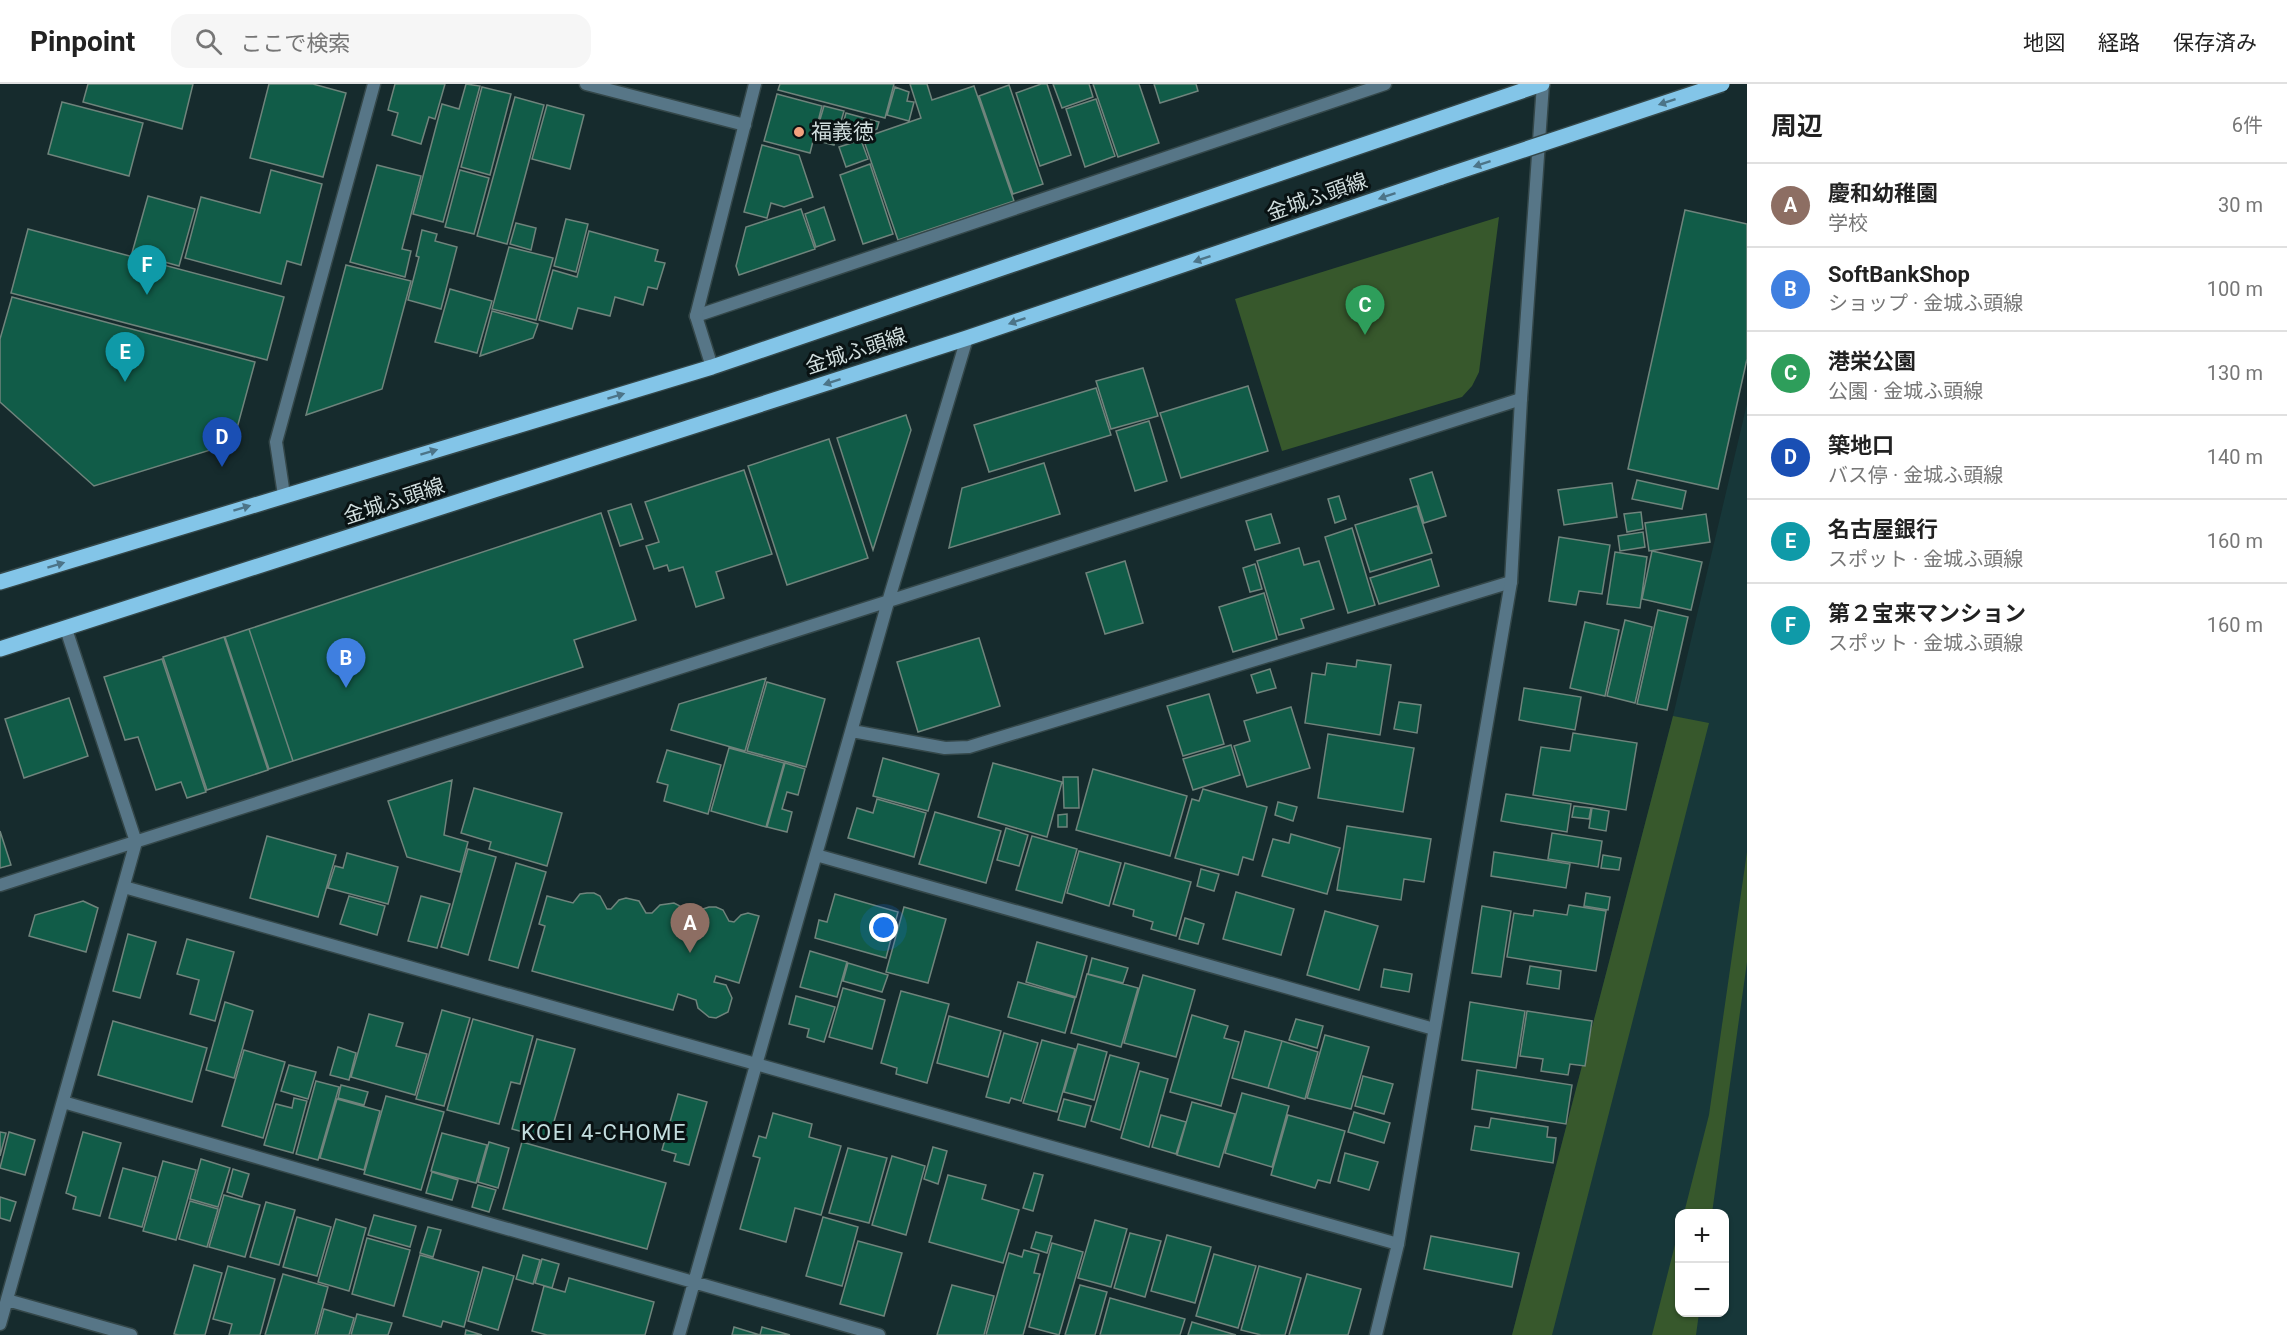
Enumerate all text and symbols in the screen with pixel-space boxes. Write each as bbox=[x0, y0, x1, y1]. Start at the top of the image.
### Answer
search box bbox=[171, 14, 591, 68]
text: Pinpoint bbox=[30, 25, 135, 58]
icon: search bbox=[192, 25, 225, 58]
text: ここで検索 bbox=[240, 31, 350, 56]
text: 地図 bbox=[2023, 31, 2065, 55]
text: 経路 bbox=[2098, 31, 2140, 55]
text: 保存済み bbox=[2173, 31, 2257, 55]
one-way arrow bbox=[1658, 98, 1676, 108]
text: 周辺 bbox=[1771, 111, 1823, 141]
text: 6件 bbox=[2232, 113, 2263, 137]
place label: 福義徳 bbox=[811, 120, 874, 144]
marker: 福義徳 bbox=[792, 125, 806, 139]
one-way arrow bbox=[1473, 160, 1491, 169]
street label: 金城ふ頭線 bbox=[1263, 169, 1371, 225]
text: 慶和幼稚園 bbox=[1828, 181, 1938, 206]
one-way arrow bbox=[1378, 192, 1396, 202]
text: A bbox=[1784, 193, 1797, 217]
text: 30 m bbox=[2218, 193, 2263, 217]
text: 学校 bbox=[1828, 211, 1868, 235]
pin: F bbox=[128, 246, 166, 295]
one-way arrow bbox=[1193, 254, 1211, 264]
text: SoftBankShop bbox=[1828, 262, 1970, 287]
text: B bbox=[1784, 277, 1797, 301]
text: 100 m bbox=[2207, 277, 2263, 301]
pin: C bbox=[1346, 286, 1384, 335]
text: ショップ · 金城ふ頭線 bbox=[1828, 291, 2023, 315]
one-way arrow bbox=[1008, 317, 1026, 326]
street label: 金城ふ頭線 bbox=[802, 323, 910, 379]
pin: E bbox=[106, 332, 144, 382]
text: 港栄公園 bbox=[1828, 349, 1916, 374]
text: C bbox=[1784, 361, 1797, 385]
text: 130 m bbox=[2207, 361, 2263, 385]
one-way arrow bbox=[823, 377, 841, 387]
text: 公園 · 金城ふ頭線 bbox=[1828, 379, 1983, 403]
one-way arrow bbox=[607, 391, 625, 400]
pin: D bbox=[202, 418, 242, 467]
text: 築地口 bbox=[1828, 433, 1894, 458]
text: D bbox=[1784, 445, 1797, 469]
text: 140 m bbox=[2207, 445, 2263, 469]
one-way arrow bbox=[420, 447, 438, 456]
text: バス停 · 金城ふ頭線 bbox=[1828, 463, 2003, 487]
street label: 金城ふ頭線 bbox=[340, 473, 448, 529]
one-way arrow bbox=[233, 503, 251, 512]
text: 名古屋銀行 bbox=[1828, 517, 1938, 542]
text: E bbox=[1785, 529, 1796, 553]
text: 160 m bbox=[2207, 529, 2263, 553]
text: スポット · 金城ふ頭線 bbox=[1828, 547, 2023, 571]
one-way arrow bbox=[47, 560, 65, 569]
text: 第２宝来マンション bbox=[1828, 601, 2026, 626]
text: F bbox=[1785, 613, 1796, 637]
text: 160 m bbox=[2207, 613, 2263, 637]
text: スポット · 金城ふ頭線 bbox=[1828, 631, 2023, 655]
pin: B bbox=[326, 638, 366, 688]
pin: A bbox=[670, 904, 710, 953]
your location bbox=[869, 913, 898, 942]
district label: KOEI 4-CHOME bbox=[521, 1120, 687, 1145]
map controls bbox=[1675, 1209, 1729, 1317]
button: + bbox=[1675, 1209, 1729, 1263]
button: − bbox=[1675, 1263, 1729, 1317]

